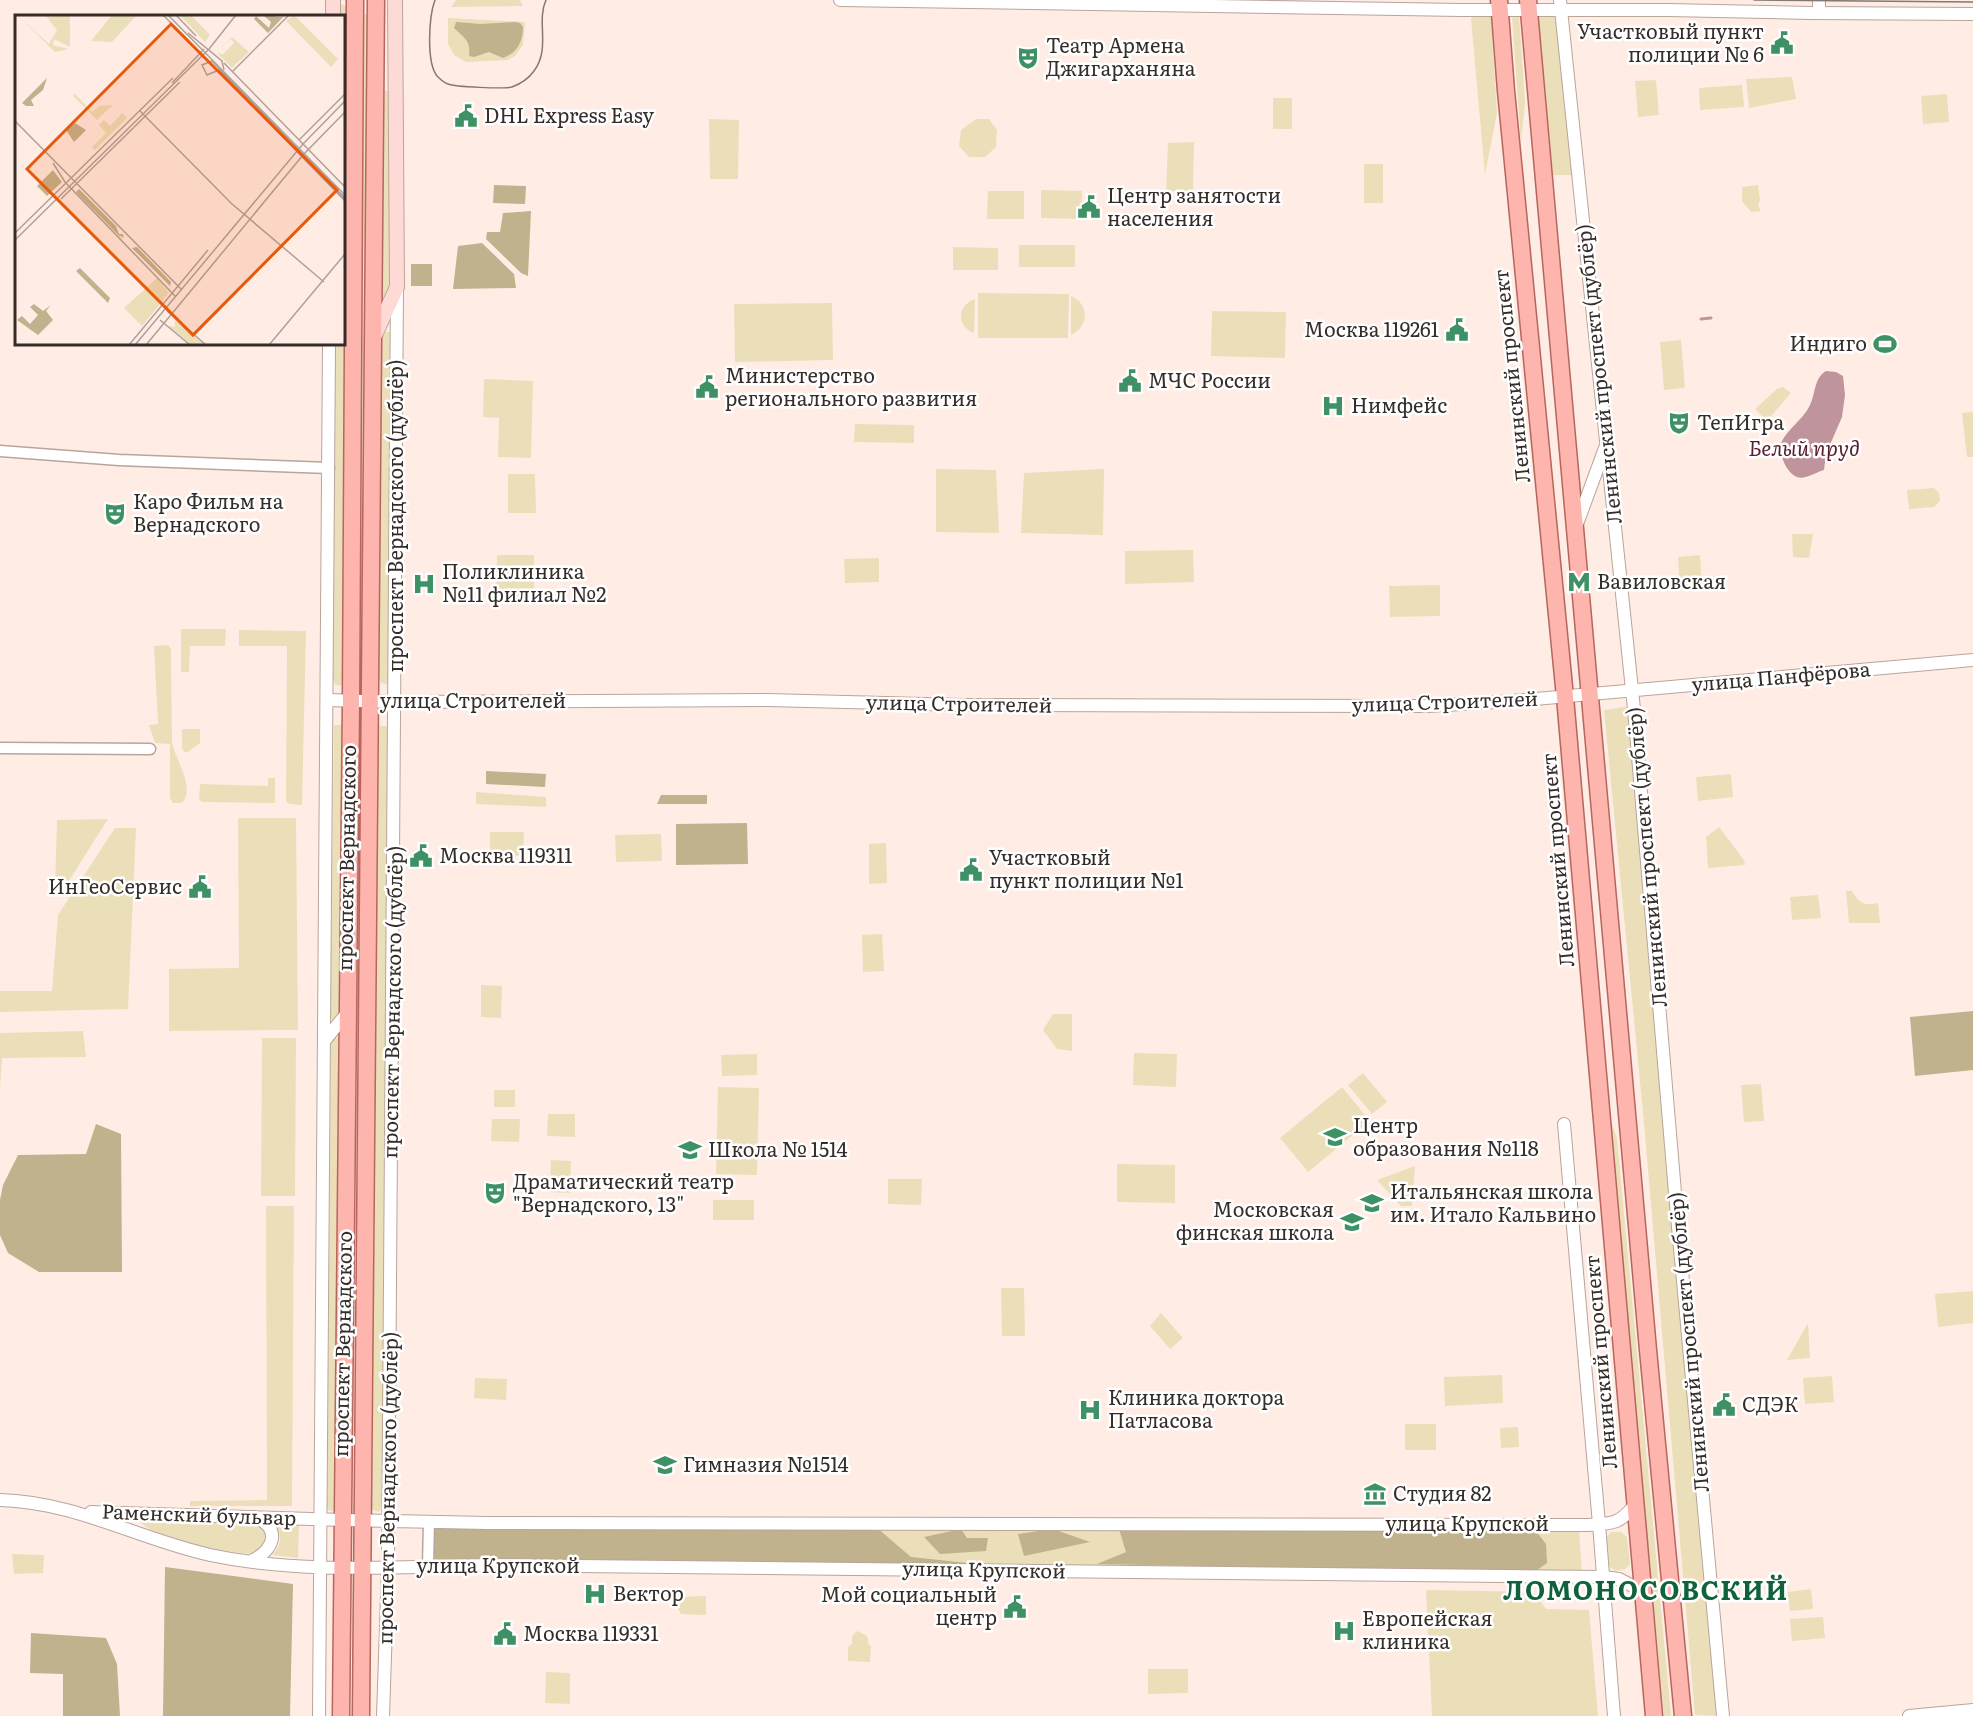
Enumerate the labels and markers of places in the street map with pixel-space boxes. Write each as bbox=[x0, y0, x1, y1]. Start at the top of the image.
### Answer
place label: Участковый пункт полиции № 6 bbox=[1577, 15, 1764, 68]
place label: Театр Армена Джигарханяна bbox=[1046, 29, 1196, 82]
public building icon: Участковый пункт полиции № 6 bbox=[1769, 30, 1795, 56]
theatre icon: Театр Армена Джигарханяна bbox=[1015, 45, 1041, 71]
place label: DHL Express Easy bbox=[484, 99, 655, 129]
public building icon: DHL Express Easy bbox=[453, 103, 479, 129]
place label: Центр занятости населения bbox=[1107, 179, 1281, 232]
public building icon: Центр занятости населения bbox=[1076, 194, 1102, 220]
place label: Москва 119261 bbox=[1304, 313, 1439, 343]
public building icon: Москва 119261 bbox=[1444, 317, 1470, 343]
place label: Индиго bbox=[1789, 327, 1867, 357]
sports icon: Индиго bbox=[1872, 331, 1898, 357]
place label: Министерство регионального развития bbox=[725, 359, 977, 412]
place label: МЧС России bbox=[1148, 364, 1271, 394]
public building icon: МЧС России bbox=[1117, 368, 1143, 394]
public building icon: Министерство регионального развития bbox=[694, 374, 720, 400]
place label: Нимфейс bbox=[1351, 389, 1447, 419]
hospital icon: Нимфейс bbox=[1320, 393, 1346, 419]
place label: ТепИгра bbox=[1697, 406, 1784, 436]
theatre icon: ТепИгра bbox=[1666, 410, 1692, 436]
place label: Каро Фильм на Вернадского bbox=[133, 485, 284, 538]
theatre icon: Каро Фильм на Вернадского bbox=[102, 501, 128, 527]
place label: Поликлиника №11 филиал №2 bbox=[442, 555, 606, 608]
place label: Вавиловская bbox=[1597, 565, 1726, 595]
metro station icon: Вавиловская bbox=[1566, 569, 1592, 595]
hospital icon: Поликлиника №11 филиал №2 bbox=[411, 571, 437, 597]
place label: Москва 119311 bbox=[439, 839, 572, 869]
place label: Участковый пункт полиции №1 bbox=[989, 841, 1184, 894]
public building icon: Москва 119311 bbox=[408, 843, 434, 869]
public building icon: Участковый пункт полиции №1 bbox=[958, 857, 984, 883]
place label: ИнГеоСервис bbox=[48, 870, 182, 900]
public building icon: ИнГеоСервис bbox=[187, 874, 213, 900]
place label: Центр образования №118 bbox=[1353, 1109, 1539, 1162]
school or university icon: Центр образования №118 bbox=[1322, 1124, 1348, 1150]
place label: Школа № 1514 bbox=[708, 1133, 847, 1163]
school or university icon: Школа № 1514 bbox=[677, 1137, 703, 1163]
place label: Драматический театр "Вернадского, 13" bbox=[513, 1165, 734, 1218]
place label: Итальянская школа им. Итало Кальвино bbox=[1390, 1175, 1596, 1228]
theatre icon: Драматический театр "Вернадского, 13" bbox=[482, 1180, 508, 1206]
school or university icon: Итальянская школа им. Итало Кальвино bbox=[1359, 1190, 1385, 1216]
place label: Московская финская школа bbox=[1176, 1193, 1334, 1246]
school or university icon: Московская финская школа bbox=[1339, 1209, 1365, 1235]
place label: Клиника доктора Патласова bbox=[1108, 1381, 1285, 1434]
place label: СДЭК bbox=[1742, 1388, 1799, 1418]
public building icon: СДЭК bbox=[1711, 1392, 1737, 1418]
hospital icon: Клиника доктора Патласова bbox=[1077, 1397, 1103, 1423]
place label: Гимназия №1514 bbox=[683, 1448, 849, 1478]
school or university icon: Гимназия №1514 bbox=[652, 1452, 678, 1478]
place label: Студия 82 bbox=[1393, 1477, 1491, 1507]
museum icon: Студия 82 bbox=[1362, 1481, 1388, 1507]
place label: Вектор bbox=[613, 1577, 684, 1607]
place label: Мой социальный центр bbox=[821, 1578, 997, 1631]
hospital icon: Вектор bbox=[582, 1581, 608, 1607]
public building icon: Мой социальный центр bbox=[1002, 1594, 1028, 1620]
place label: Европейская клиника bbox=[1362, 1602, 1492, 1655]
place label: Москва 119331 bbox=[523, 1617, 659, 1647]
hospital icon: Европейская клиника bbox=[1331, 1618, 1357, 1644]
public building icon: Москва 119331 bbox=[492, 1621, 518, 1647]

